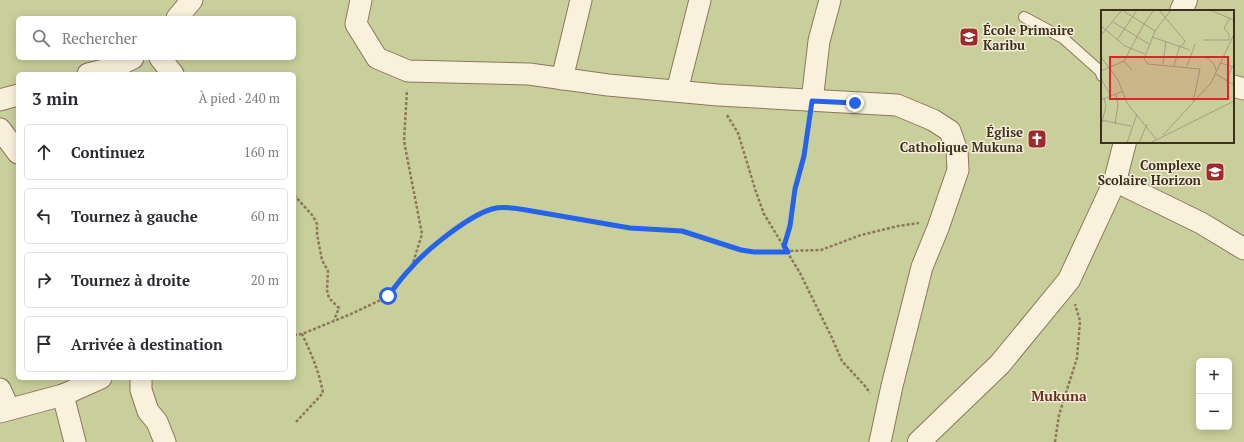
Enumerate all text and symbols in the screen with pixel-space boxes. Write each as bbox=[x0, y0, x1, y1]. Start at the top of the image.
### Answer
inset map bbox=[1101, 10, 1234, 143]
search box bbox=[16, 16, 296, 60]
place label: École Primaire Karibu bbox=[983, 21, 1074, 54]
school or university icon: École Primaire Karibu bbox=[958, 26, 980, 48]
icon: search bbox=[30, 27, 52, 49]
text: Rechercher bbox=[62, 28, 137, 48]
text: 3 min bbox=[32, 87, 79, 110]
text: À pied · 240 m bbox=[199, 89, 280, 107]
route end bbox=[846, 94, 864, 112]
place label: Église Catholique Mukuna bbox=[900, 123, 1024, 156]
church icon: Église Catholique Mukuna bbox=[1026, 128, 1048, 150]
icon: ahead bbox=[33, 141, 55, 163]
text: Continuez bbox=[71, 142, 145, 162]
text: 160 m bbox=[244, 143, 279, 161]
place label: Complexe Scolaire Horizon bbox=[1098, 156, 1202, 189]
school or university icon: Complexe Scolaire Horizon bbox=[1204, 161, 1226, 183]
icon: left bbox=[33, 205, 55, 227]
text: Tournez à gauche bbox=[71, 206, 198, 226]
text: 60 m bbox=[251, 207, 279, 225]
icon: right bbox=[33, 269, 55, 291]
text: Tournez à droite bbox=[71, 270, 190, 290]
text: 20 m bbox=[251, 271, 279, 289]
route start bbox=[379, 287, 397, 305]
icon: arrive bbox=[33, 333, 55, 355]
text: Arrivée à destination bbox=[71, 334, 223, 354]
map controls bbox=[1196, 358, 1232, 430]
button: + bbox=[1196, 358, 1232, 394]
district label: Mukuna bbox=[1031, 386, 1087, 405]
button: − bbox=[1196, 394, 1232, 430]

